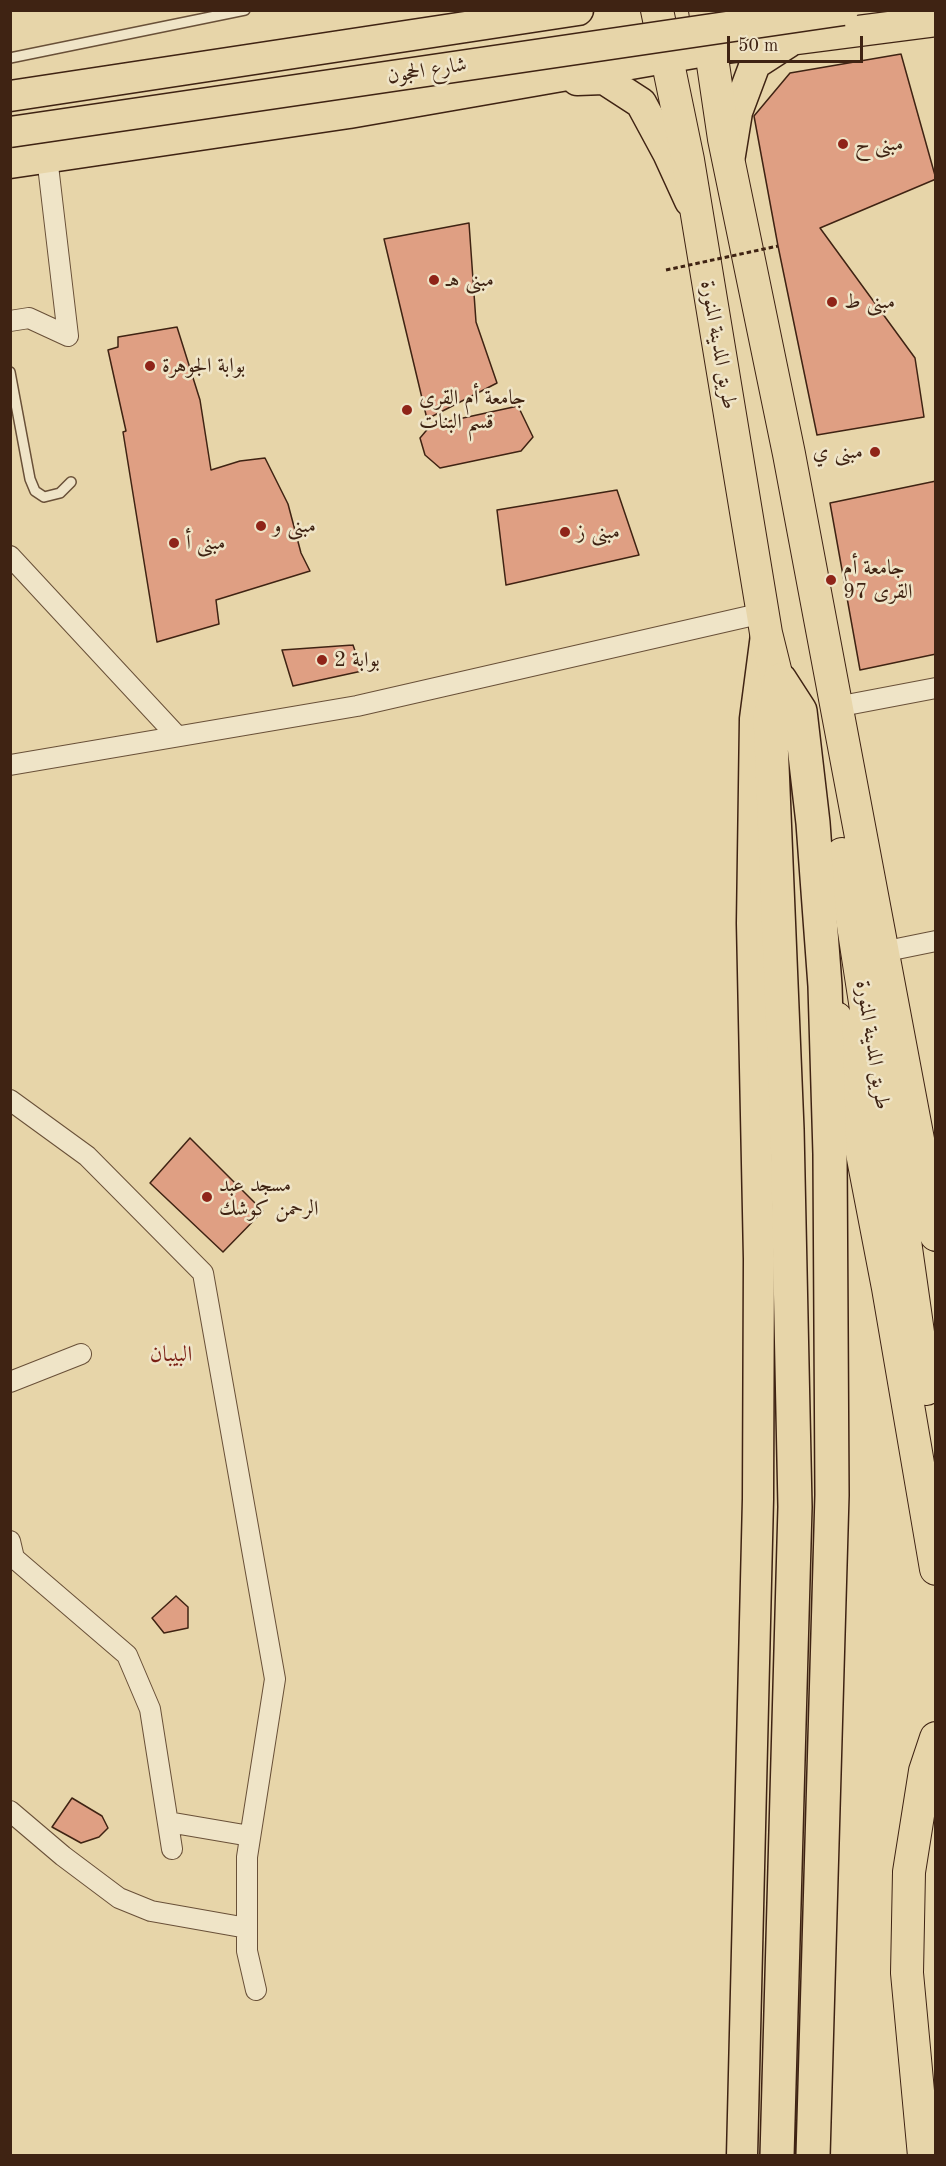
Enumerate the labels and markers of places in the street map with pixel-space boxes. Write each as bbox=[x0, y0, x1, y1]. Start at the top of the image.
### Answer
place label: مبنى ح bbox=[855, 131, 903, 157]
marker: مبنى ح bbox=[836, 137, 850, 151]
place label: مبنى هـ bbox=[446, 267, 494, 293]
marker: مبنى هـ bbox=[427, 273, 441, 287]
place label: مبنى ط bbox=[844, 289, 895, 315]
marker: مبنى ط bbox=[825, 295, 839, 309]
place label: بوابة الجوهرة bbox=[162, 353, 245, 379]
marker: بوابة الجوهرة bbox=[143, 359, 157, 373]
place label: جامعة أم القرى قسم البنات bbox=[419, 385, 526, 435]
marker: جامعة أم القرى قسم البنات bbox=[400, 403, 414, 417]
place label: مبنى ي bbox=[812, 439, 863, 465]
marker: مبنى ي bbox=[868, 445, 882, 459]
place label: مبنى و bbox=[273, 513, 316, 539]
marker: مبنى و bbox=[254, 519, 268, 533]
place label: مبنى ز bbox=[577, 519, 620, 545]
marker: مبنى ز bbox=[558, 525, 572, 539]
place label: مبنى أ bbox=[186, 530, 225, 556]
marker: مبنى أ bbox=[167, 536, 181, 550]
place label: جامعة أم القرى 97 bbox=[843, 555, 913, 605]
marker: جامعة أم القرى 97 bbox=[824, 573, 838, 587]
place label: بوابة 2 bbox=[334, 647, 380, 673]
marker: بوابة 2 bbox=[315, 653, 329, 667]
place label: مسجد عبد الرحمن كوشك bbox=[219, 1172, 319, 1222]
marker: مسجد عبد الرحمن كوشك bbox=[200, 1190, 214, 1204]

